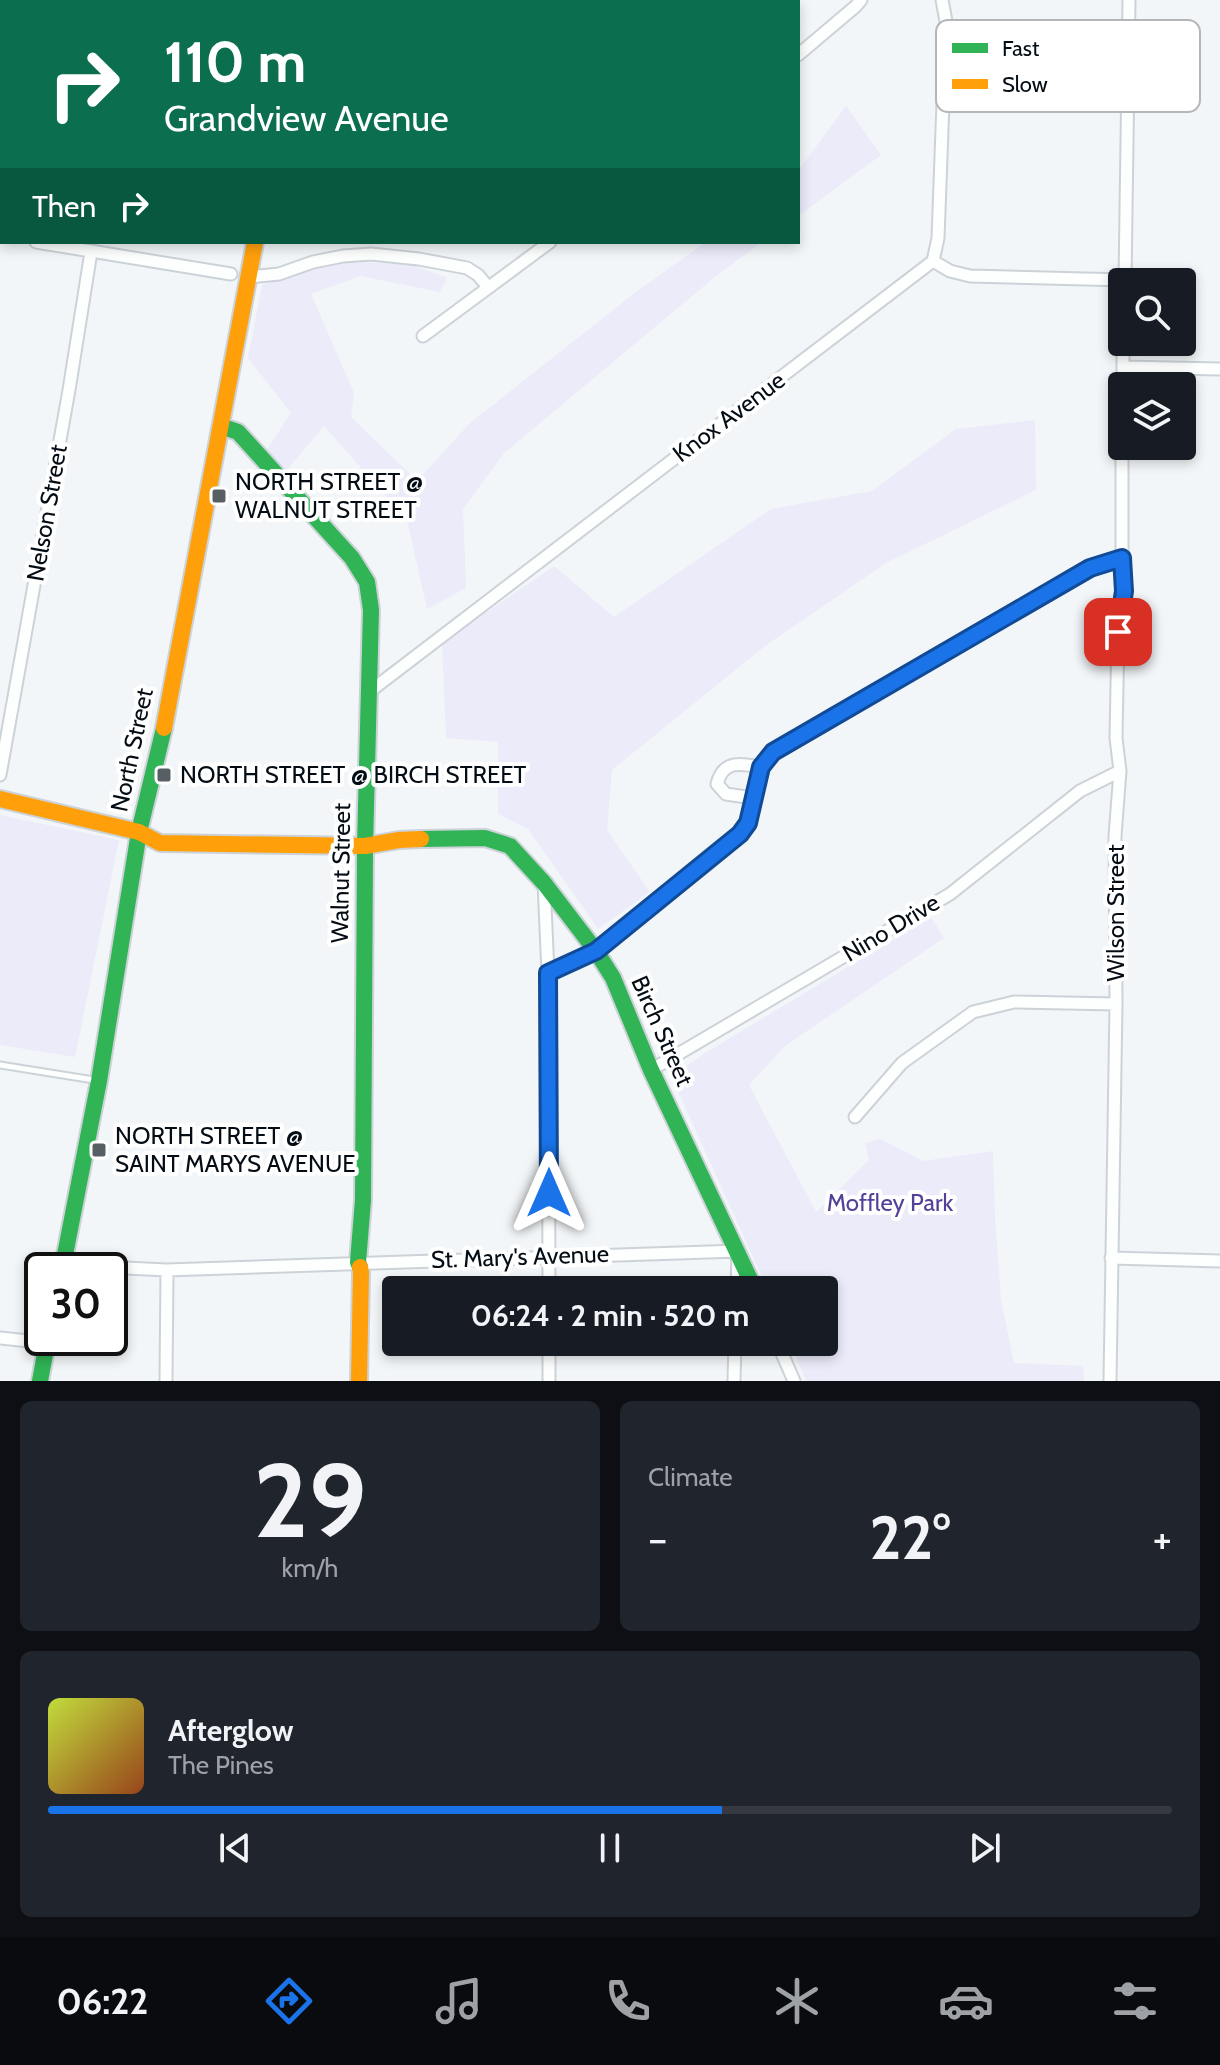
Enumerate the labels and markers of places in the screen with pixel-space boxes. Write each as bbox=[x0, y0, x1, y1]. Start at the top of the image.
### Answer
place label: NORTH STREET @ WALNUT STREET bbox=[235, 467, 423, 524]
marker: NORTH STREET @ WALNUT STREET bbox=[210, 487, 228, 505]
pin bbox=[1084, 598, 1152, 666]
place label: NORTH STREET @ BIRCH STREET bbox=[180, 760, 526, 789]
marker: NORTH STREET @ BIRCH STREET bbox=[155, 766, 173, 784]
place label: NORTH STREET @ SAINT MARYS AVENUE bbox=[115, 1121, 356, 1178]
marker: NORTH STREET @ SAINT MARYS AVENUE bbox=[90, 1141, 108, 1159]

